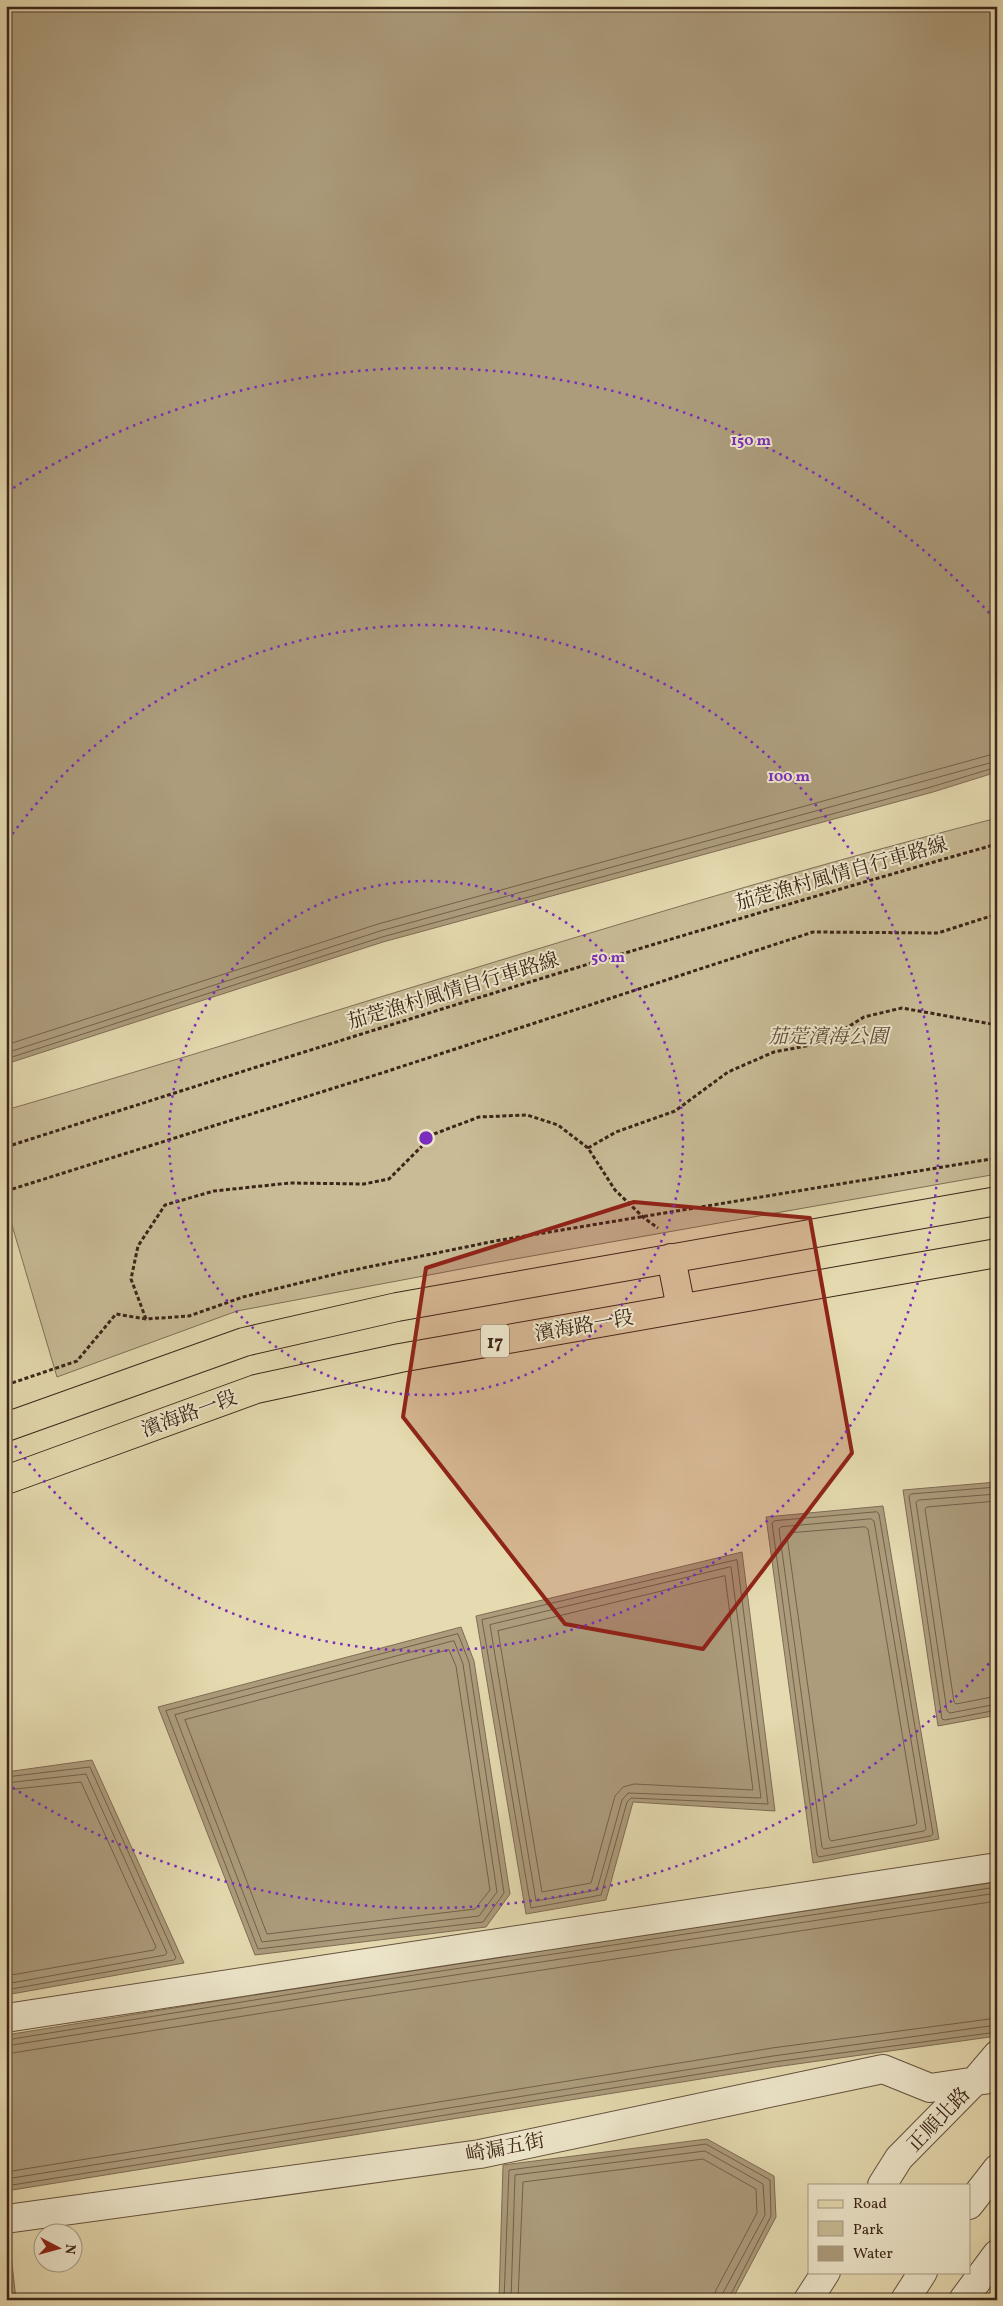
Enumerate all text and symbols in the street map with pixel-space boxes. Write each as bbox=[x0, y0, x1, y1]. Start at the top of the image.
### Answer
text: 150 m bbox=[731, 431, 771, 452]
text: 100 m bbox=[768, 767, 811, 788]
street label: 茄萣漁村風情自行車路線 bbox=[732, 831, 951, 919]
street label: 茄萣漁村風情自行車路線 bbox=[344, 946, 563, 1037]
text: 50 m bbox=[591, 948, 625, 969]
park label: 茄萣濱海公園 bbox=[768, 1024, 891, 1052]
centre of rings bbox=[417, 1129, 435, 1147]
street label: 濱海路一段 bbox=[533, 1304, 636, 1349]
road number: 17 bbox=[481, 1324, 509, 1358]
street label: 濱海路一段 bbox=[138, 1385, 241, 1445]
street label: 正順北路 bbox=[902, 2082, 977, 2159]
street label: 崎漏五街 bbox=[463, 2128, 547, 2170]
legend bbox=[808, 2184, 970, 2274]
text: Road bbox=[853, 2194, 887, 2215]
text: Park bbox=[853, 2220, 884, 2241]
north arrow bbox=[32, 2224, 82, 2274]
text: N bbox=[59, 2243, 79, 2255]
text: Water bbox=[853, 2244, 893, 2265]

